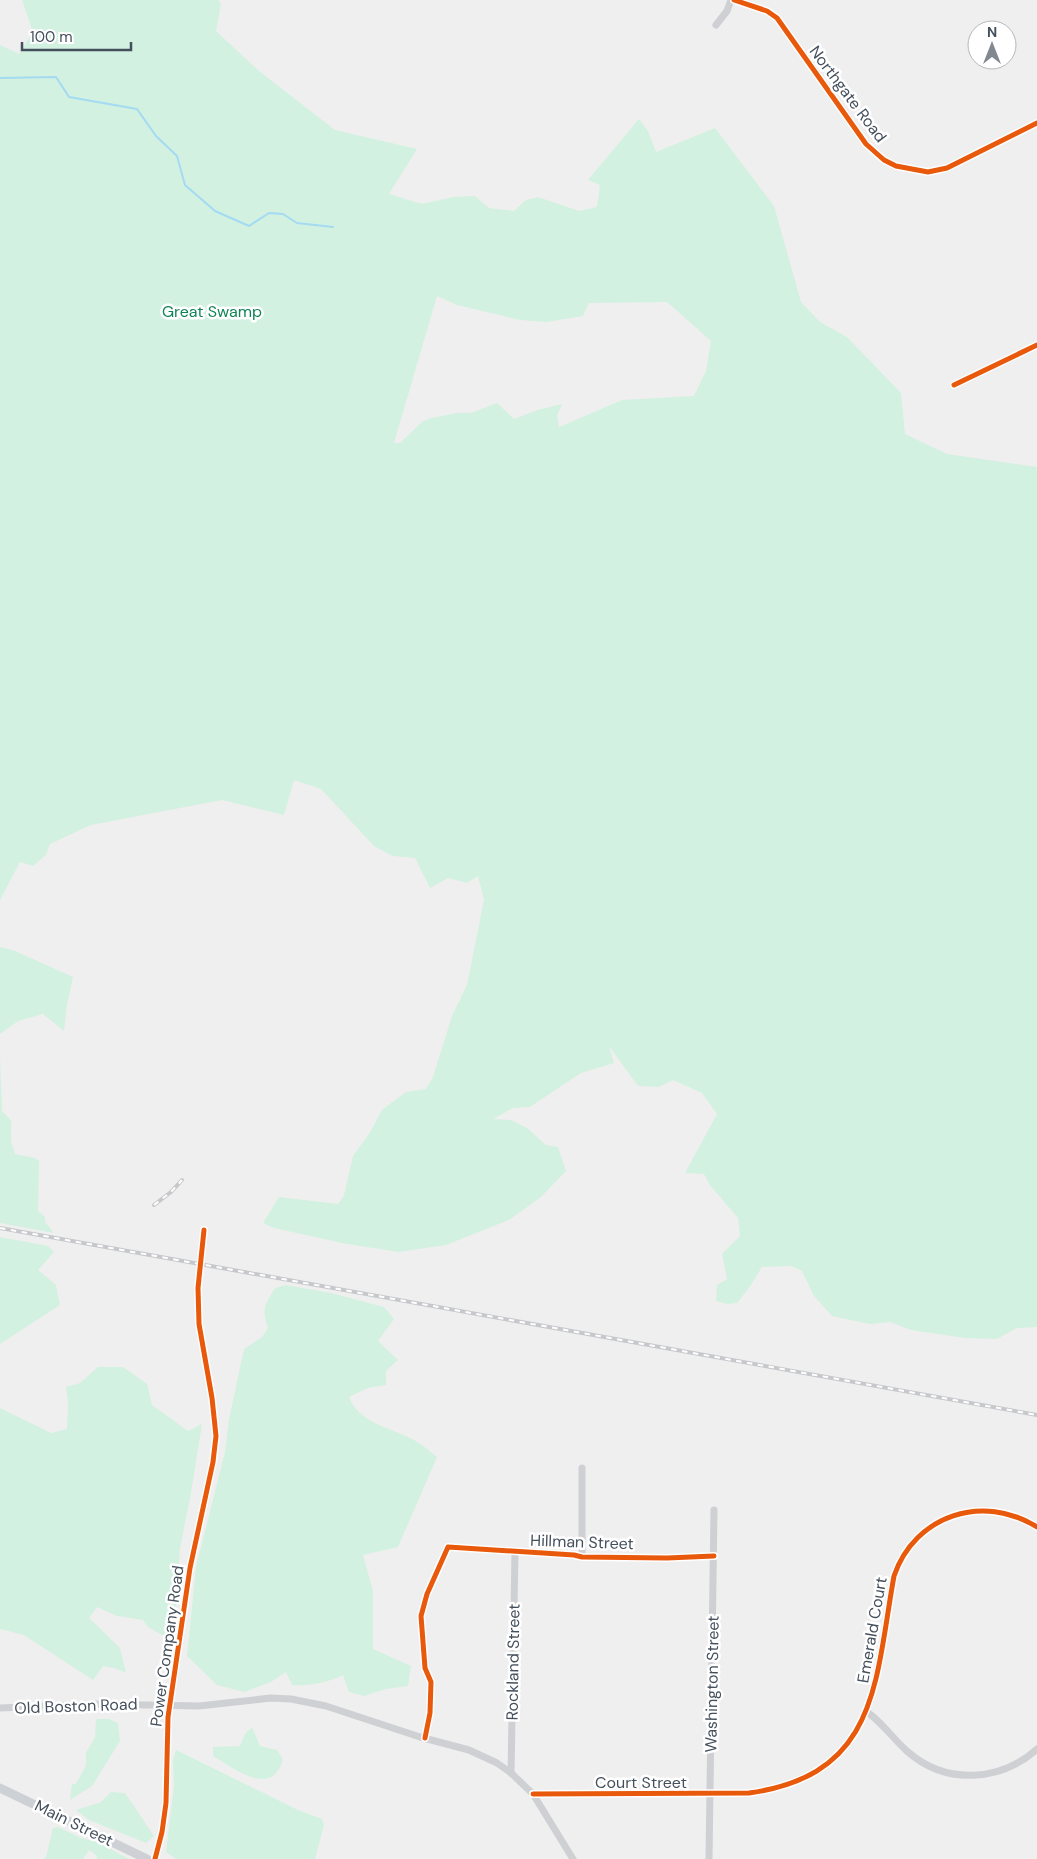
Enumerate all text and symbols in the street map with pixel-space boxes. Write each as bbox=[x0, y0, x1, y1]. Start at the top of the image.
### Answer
scale bar bbox=[22, 20, 131, 52]
north arrow bbox=[967, 20, 1017, 70]
text: N bbox=[987, 23, 997, 41]
text: 100 m bbox=[30, 27, 73, 47]
street label: Northgate Road bbox=[805, 41, 891, 147]
park label: Great Swamp bbox=[162, 301, 262, 322]
street label: Hillman Street bbox=[530, 1530, 634, 1554]
street label: Power Company Road bbox=[145, 1564, 189, 1728]
street label: Emerald Court bbox=[852, 1575, 892, 1685]
street label: Rockland Street bbox=[501, 1603, 525, 1721]
street label: Washington Street bbox=[700, 1615, 724, 1753]
street label: Old Boston Road bbox=[14, 1693, 138, 1719]
street label: Court Street bbox=[595, 1772, 687, 1793]
street label: Main Street bbox=[31, 1795, 117, 1851]

